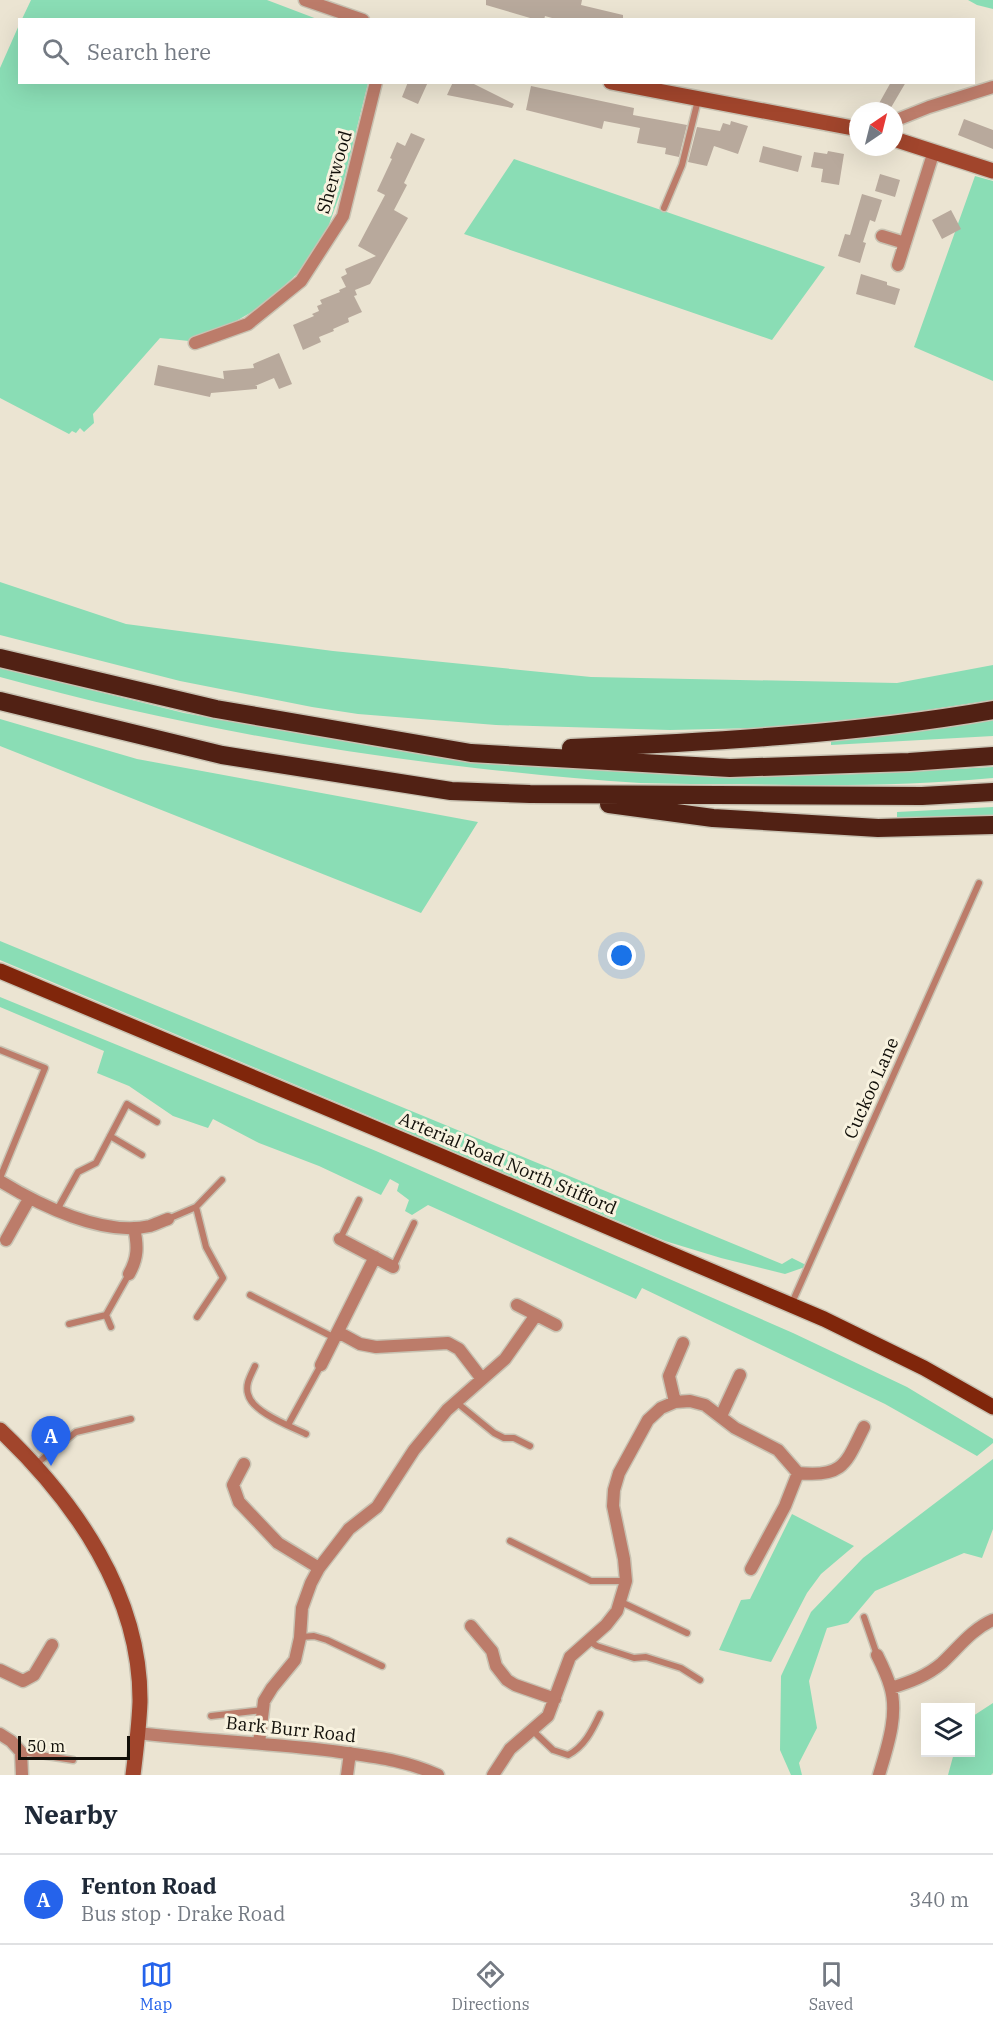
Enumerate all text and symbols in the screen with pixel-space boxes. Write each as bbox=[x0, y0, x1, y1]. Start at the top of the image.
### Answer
search box bbox=[18, 18, 975, 84]
icon: search bbox=[39, 35, 72, 68]
text: Search here bbox=[87, 37, 211, 66]
north arrow bbox=[849, 102, 903, 156]
street label: Sherwood bbox=[311, 128, 357, 216]
your location bbox=[607, 941, 636, 970]
street label: Cuckoo Lane bbox=[838, 1034, 904, 1142]
street label: Arterial Road North Stifford bbox=[396, 1107, 620, 1219]
pin: A bbox=[32, 1416, 70, 1466]
map controls bbox=[921, 1703, 975, 1757]
button: layers bbox=[921, 1703, 975, 1757]
street label: Bark Burr Road bbox=[225, 1711, 357, 1747]
scale bar bbox=[18, 1733, 130, 1760]
text: 50 m bbox=[27, 1736, 65, 1756]
text: Nearby bbox=[24, 1797, 118, 1831]
text: Fenton Road bbox=[81, 1871, 217, 1900]
text: A bbox=[37, 1886, 50, 1913]
text: 340 m bbox=[909, 1886, 969, 1913]
text: Bus stop · Drake Road bbox=[81, 1900, 285, 1927]
tab: Map bbox=[140, 1958, 173, 2014]
tab: Directions bbox=[452, 1958, 530, 2014]
tab: Saved bbox=[809, 1958, 853, 2014]

